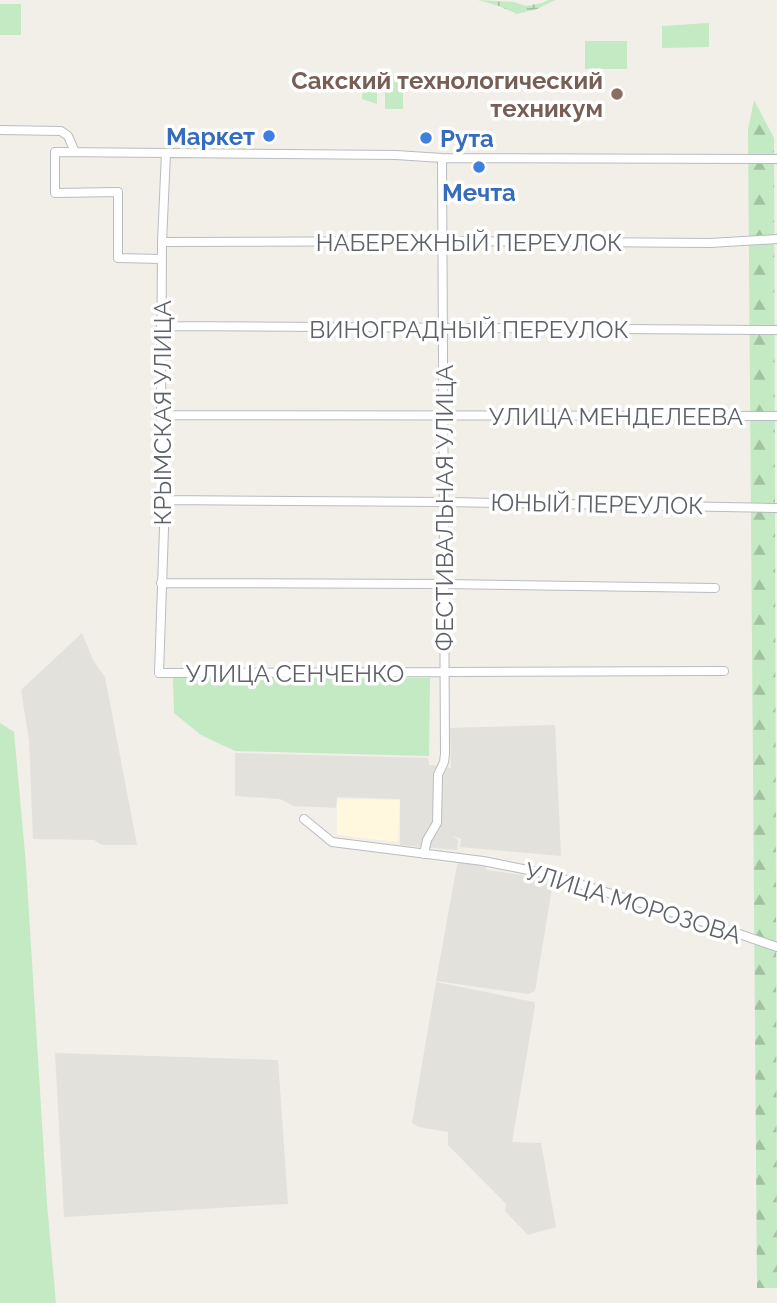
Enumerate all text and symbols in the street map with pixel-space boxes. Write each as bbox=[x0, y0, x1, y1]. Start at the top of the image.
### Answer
place label: Сакский технологический техникум bbox=[291, 66, 603, 123]
marker: Сакский технологический техникум bbox=[609, 86, 625, 102]
place label: Маркет bbox=[166, 122, 255, 151]
place label: Рута bbox=[440, 124, 494, 153]
marker: Маркет bbox=[261, 128, 277, 144]
marker: Рута bbox=[418, 130, 434, 146]
marker: Мечта bbox=[471, 159, 487, 175]
place label: Мечта bbox=[442, 178, 516, 207]
street label: НАБЕРЕЖНЫЙ ПЕРЕУЛОК bbox=[316, 228, 622, 257]
street label: КРЫМСКАЯ УЛИЦА bbox=[148, 300, 177, 526]
street label: ВИНОГРАДНЫЙ ПЕРЕУЛОК bbox=[309, 315, 629, 344]
street label: ФЕСТИВАЛЬНАЯ УЛИЦА bbox=[430, 365, 459, 651]
street label: УЛИЦА МЕНДЕЛЕЕВА bbox=[489, 402, 743, 431]
street label: ЮНЫЙ ПЕРЕУЛОК bbox=[490, 488, 704, 520]
street label: УЛИЦА СЕНЧЕНКО bbox=[186, 659, 404, 688]
street label: УЛИЦА МОРОЗОВА bbox=[521, 856, 745, 950]

